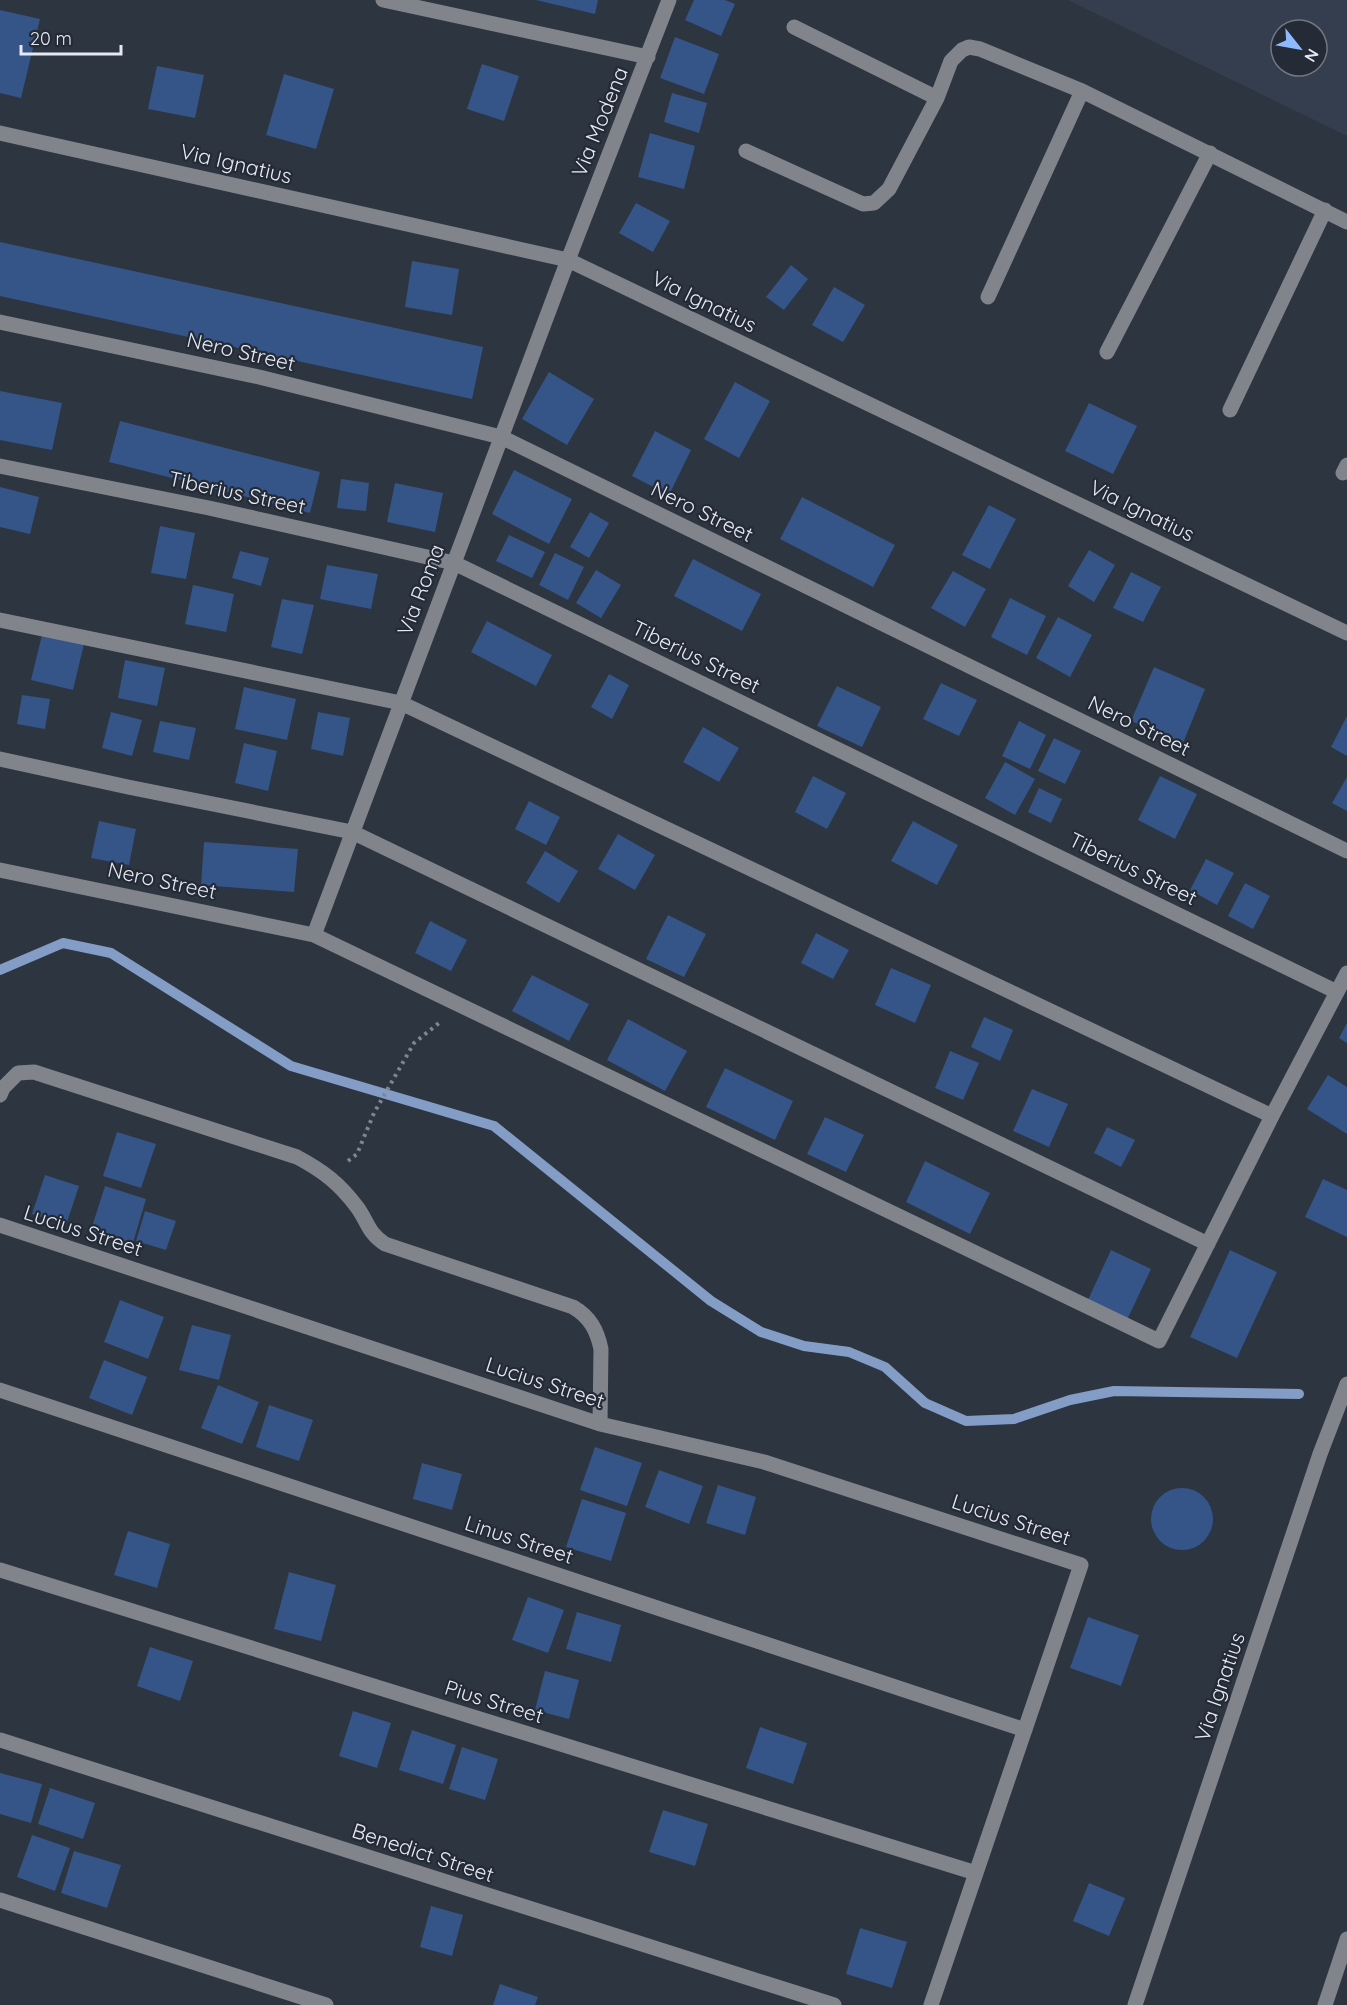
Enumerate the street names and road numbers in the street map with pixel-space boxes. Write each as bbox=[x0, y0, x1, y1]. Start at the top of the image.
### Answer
street label: Via Modena bbox=[565, 63, 633, 180]
street label: Via Ignatius bbox=[178, 138, 294, 188]
street label: Via Ignatius bbox=[648, 265, 761, 338]
street label: Nero Street bbox=[184, 326, 298, 376]
street label: Tiberius Street bbox=[166, 465, 308, 519]
street label: Via Ignatius bbox=[1086, 474, 1199, 547]
street label: Nero Street bbox=[647, 475, 758, 547]
street label: Via Roma bbox=[391, 540, 449, 639]
street label: Tiberius Street bbox=[628, 614, 765, 698]
street label: Nero Street bbox=[1084, 689, 1195, 761]
street label: Tiberius Street bbox=[1065, 826, 1202, 910]
street label: Nero Street bbox=[105, 856, 219, 904]
street label: Lucius Street bbox=[21, 1199, 146, 1261]
street label: Lucius Street bbox=[483, 1351, 608, 1413]
street label: Lucius Street bbox=[949, 1488, 1074, 1550]
street label: Linus Street bbox=[462, 1509, 577, 1569]
street label: Via Ignatius bbox=[1188, 1629, 1250, 1745]
street label: Pius Street bbox=[442, 1674, 547, 1728]
street label: Benedict Street bbox=[349, 1817, 498, 1887]

